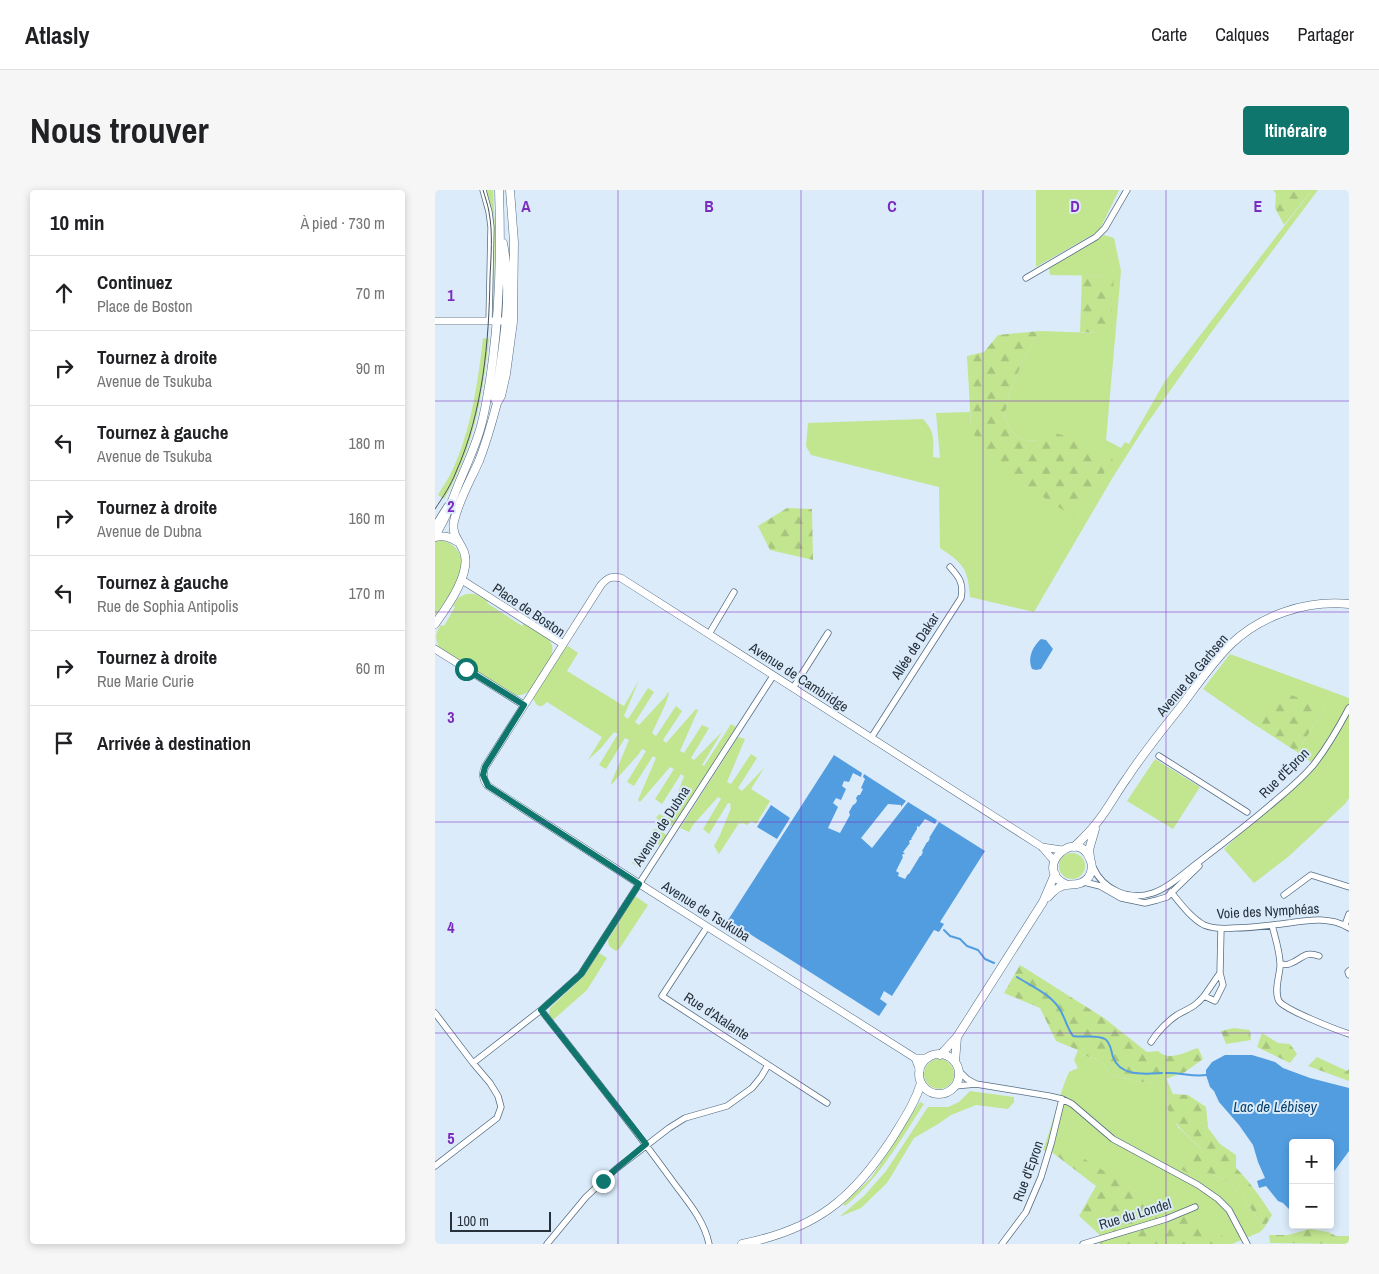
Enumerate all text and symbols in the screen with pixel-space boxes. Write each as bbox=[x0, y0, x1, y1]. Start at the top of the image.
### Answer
text: Atlasly bbox=[25, 19, 90, 51]
text: Carte bbox=[1151, 22, 1187, 47]
text: Calques bbox=[1215, 22, 1269, 47]
text: Partager bbox=[1297, 22, 1354, 47]
button: Itinéraire bbox=[1243, 106, 1349, 155]
text: Nous trouver bbox=[30, 107, 209, 154]
text: A bbox=[521, 195, 531, 217]
text: B bbox=[704, 195, 714, 217]
text: C bbox=[887, 195, 897, 217]
text: D bbox=[1070, 195, 1080, 217]
text: E bbox=[1254, 195, 1263, 217]
text: 10 min bbox=[50, 208, 105, 237]
text: À pied · 730 m bbox=[300, 212, 385, 234]
text: Continuez bbox=[97, 269, 172, 295]
icon: ahead bbox=[50, 279, 78, 307]
text: 70 m bbox=[356, 282, 385, 304]
text: 1 bbox=[447, 284, 455, 306]
text: Place de Boston bbox=[97, 295, 193, 317]
text: Tournez à droite bbox=[97, 344, 217, 370]
icon: right bbox=[50, 354, 78, 382]
text: 90 m bbox=[356, 357, 385, 379]
text: Avenue de Tsukuba bbox=[97, 370, 212, 392]
text: Tournez à gauche bbox=[97, 419, 228, 445]
icon: left bbox=[50, 429, 78, 457]
text: 180 m bbox=[349, 432, 385, 454]
text: Avenue de Tsukuba bbox=[97, 445, 212, 467]
text: Tournez à droite bbox=[97, 494, 217, 520]
text: 2 bbox=[447, 495, 455, 517]
icon: right bbox=[50, 504, 78, 532]
text: 160 m bbox=[349, 507, 385, 529]
text: Avenue de Dubna bbox=[97, 520, 202, 542]
text: Tournez à gauche bbox=[97, 569, 228, 595]
icon: left bbox=[50, 579, 78, 607]
street label: Place de Boston bbox=[489, 579, 569, 641]
text: 170 m bbox=[349, 582, 385, 604]
text: Rue de Sophia Antipolis bbox=[97, 595, 239, 617]
street label: Allée de Dakar bbox=[886, 609, 943, 683]
street label: Avenue de Garbsen bbox=[1152, 630, 1232, 721]
street label: Avenue de Cambridge bbox=[745, 638, 852, 716]
text: Tournez à droite bbox=[97, 644, 217, 670]
icon: right bbox=[50, 654, 78, 682]
text: 60 m bbox=[356, 657, 385, 679]
route start bbox=[455, 658, 478, 681]
text: Rue Marie Curie bbox=[97, 670, 194, 692]
text: 3 bbox=[447, 706, 455, 728]
icon: arrive bbox=[50, 729, 78, 757]
text: Arrivée à destination bbox=[97, 730, 251, 756]
street label: Rue d'Épron bbox=[1255, 744, 1313, 802]
street label: Avenue de Dubna bbox=[628, 782, 694, 870]
street label: Avenue de Tsukuba bbox=[658, 876, 754, 946]
street label: Voie des Nymphéas bbox=[1216, 899, 1320, 923]
text: 4 bbox=[447, 916, 455, 938]
street label: Rue d'Atalante bbox=[681, 988, 753, 1044]
water label: Lac de Lébisey bbox=[1233, 1096, 1318, 1117]
text: 5 bbox=[447, 1127, 455, 1149]
street label: Rue d'Epron bbox=[1009, 1138, 1047, 1204]
map controls bbox=[1289, 1139, 1334, 1229]
button: + bbox=[1289, 1139, 1334, 1184]
route end bbox=[592, 1170, 615, 1193]
button: − bbox=[1289, 1184, 1334, 1229]
street label: Rue du Londel bbox=[1097, 1194, 1173, 1234]
scale bar bbox=[450, 1209, 551, 1232]
text: 100 m bbox=[457, 1212, 489, 1230]

